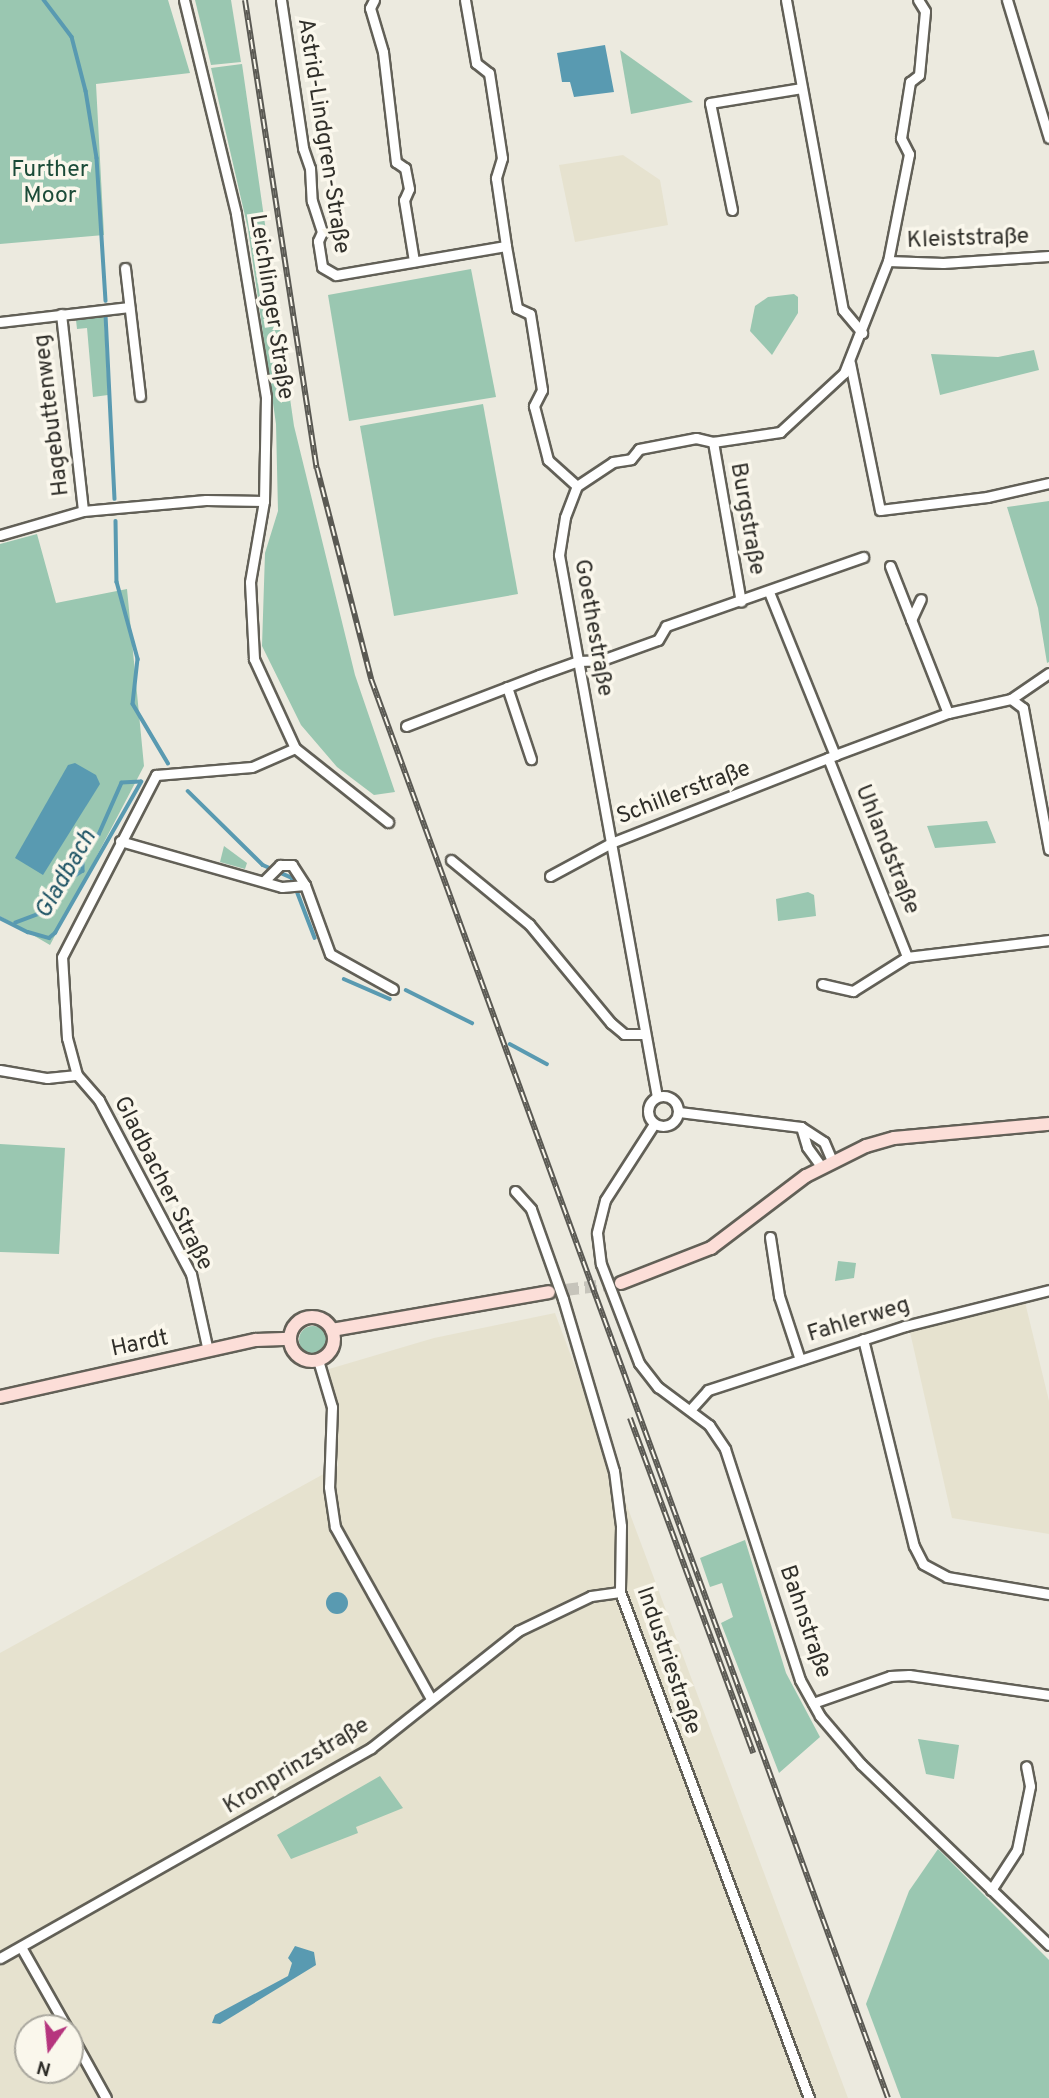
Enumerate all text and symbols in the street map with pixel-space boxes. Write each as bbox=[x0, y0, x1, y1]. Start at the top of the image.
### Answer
street label: Astrid-Lindgren-Straße bbox=[290, 16, 354, 256]
park label: Further Moor bbox=[11, 157, 89, 211]
street label: Leichlinger Straße bbox=[242, 212, 298, 402]
street label: Kleiststraße bbox=[906, 224, 1030, 256]
street label: Hagebuttenweg bbox=[29, 332, 77, 498]
street label: Burgstraße bbox=[723, 461, 769, 577]
street label: Goethestraße bbox=[566, 557, 618, 699]
street label: Schillerstraße bbox=[613, 756, 755, 832]
street label: Uhlandstraße bbox=[847, 781, 925, 919]
water label: Gladbach bbox=[30, 826, 104, 924]
street label: Gladbacher Straße bbox=[106, 1092, 218, 1276]
street label: Fahlerweg bbox=[804, 1292, 914, 1350]
street label: Hardt bbox=[109, 1325, 171, 1365]
street label: Bahnstraße bbox=[772, 1562, 836, 1682]
street label: Industriestraße bbox=[629, 1583, 705, 1739]
street label: Kronprinzstraße bbox=[219, 1713, 375, 1821]
north arrow bbox=[14, 2014, 84, 2084]
text: N bbox=[34, 2054, 54, 2081]

